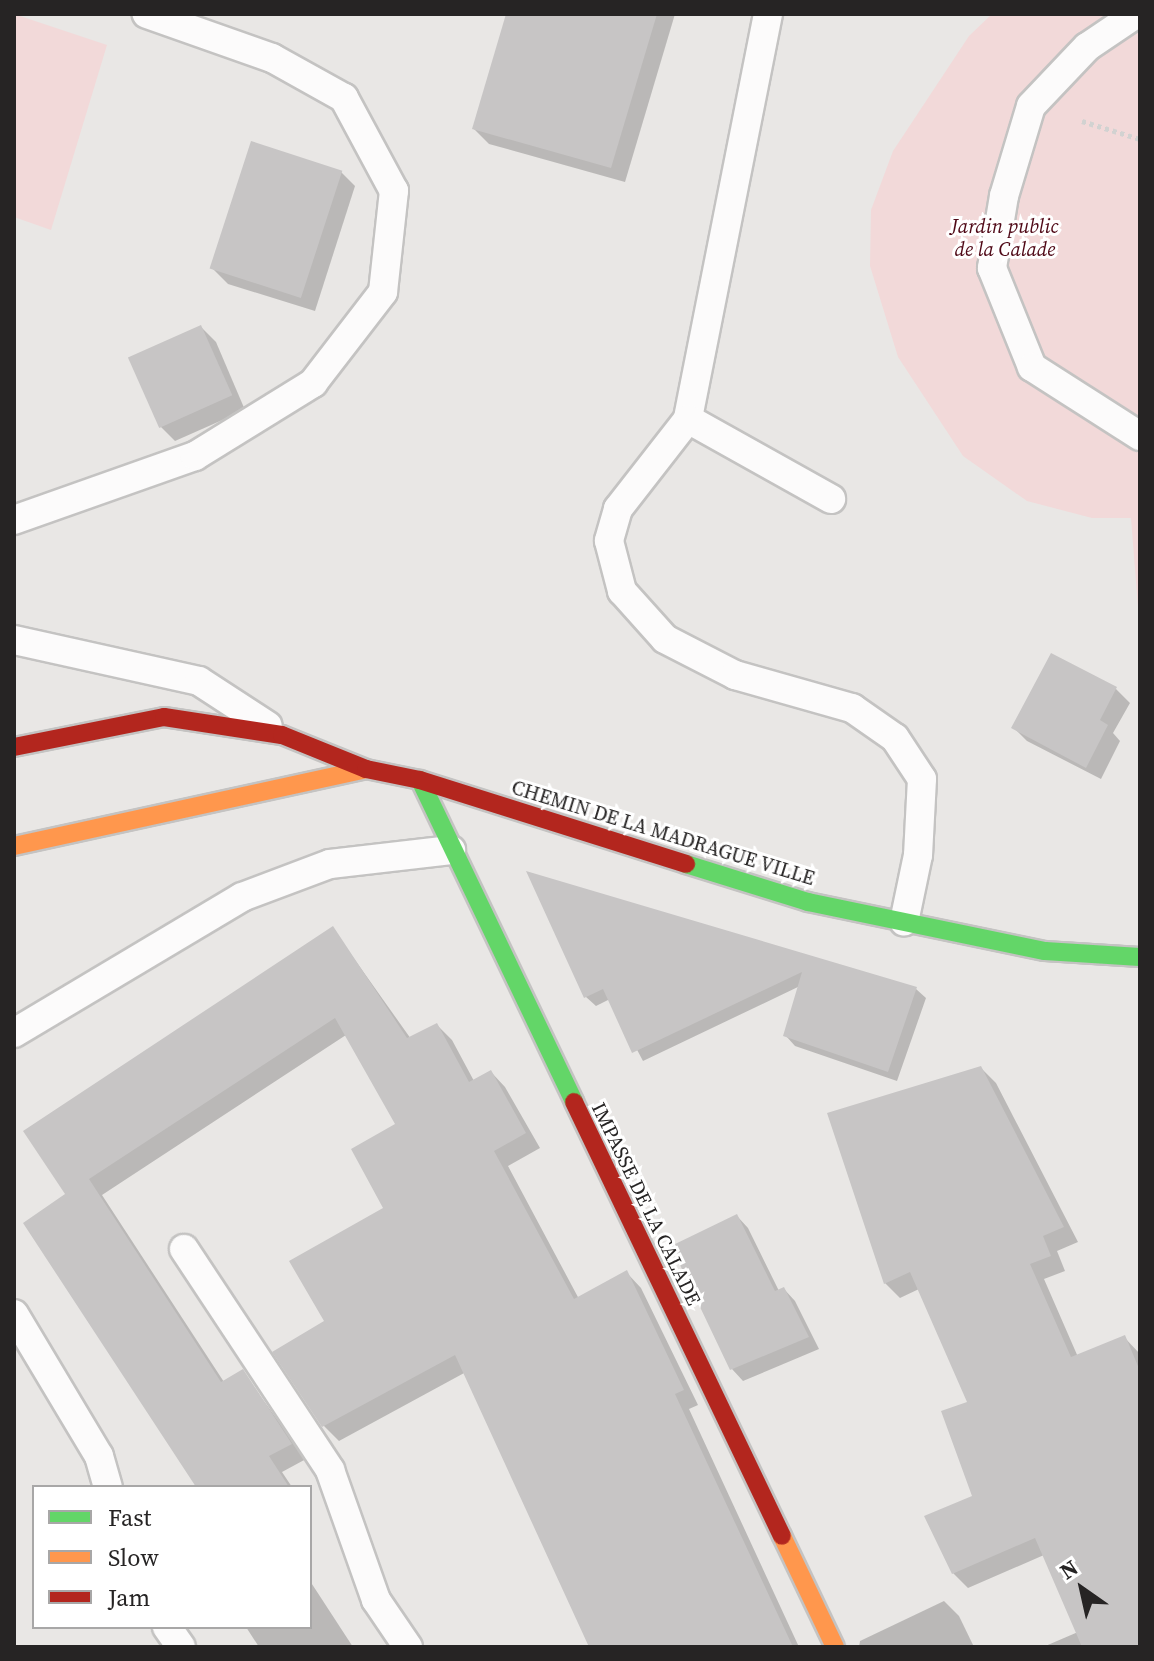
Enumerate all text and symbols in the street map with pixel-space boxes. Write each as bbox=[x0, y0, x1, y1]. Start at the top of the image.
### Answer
park label: Jardin public de la Calade bbox=[951, 214, 1059, 261]
street label: CHEMIN DE LA MADRAGUE VILLE bbox=[508, 775, 818, 891]
street label: IMPASSE DE LA CALADE bbox=[586, 1099, 706, 1309]
legend bbox=[32, 1485, 312, 1629]
text: Fast bbox=[108, 1501, 151, 1534]
text: Slow bbox=[108, 1541, 159, 1574]
north arrow bbox=[1042, 1549, 1122, 1629]
text: N bbox=[1054, 1552, 1084, 1586]
text: Jam bbox=[108, 1581, 150, 1614]

